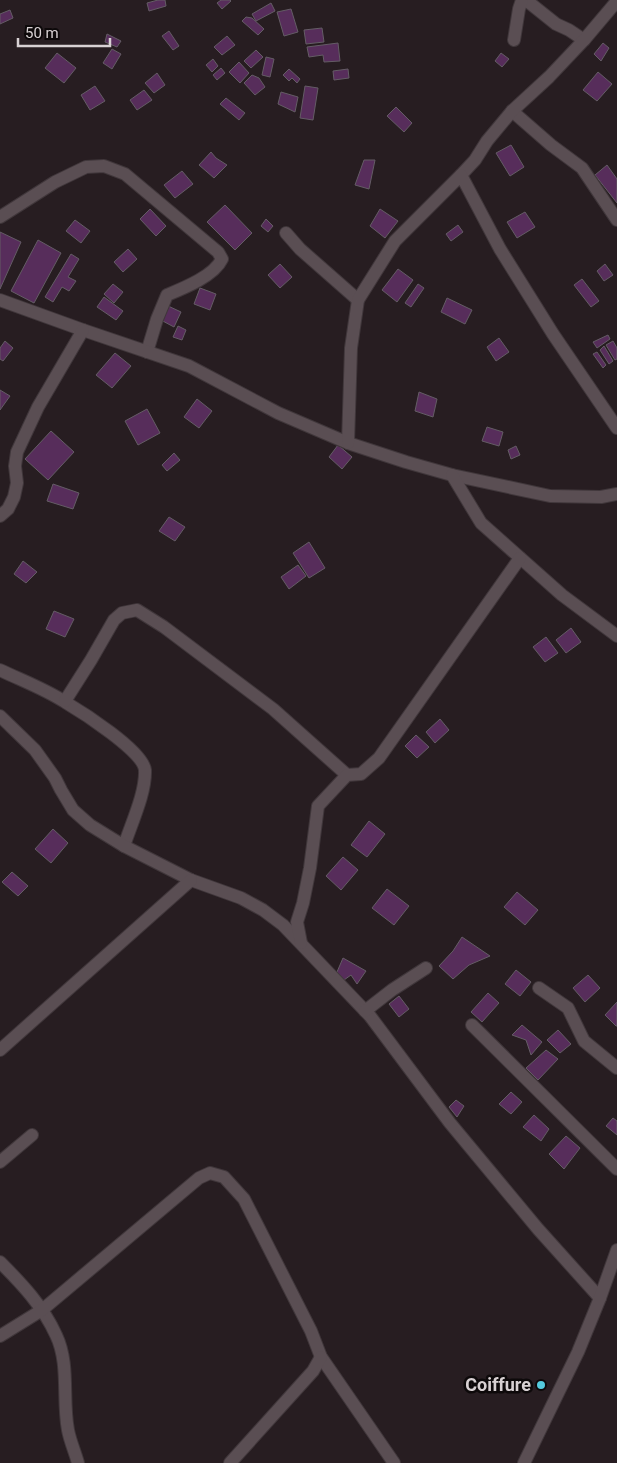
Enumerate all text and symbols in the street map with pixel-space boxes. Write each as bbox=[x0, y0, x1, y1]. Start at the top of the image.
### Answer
scale bar bbox=[18, 15, 110, 47]
text: 50 m bbox=[25, 24, 59, 42]
place label: Coiffure bbox=[465, 1374, 531, 1395]
marker: Coiffure bbox=[535, 1379, 547, 1391]

